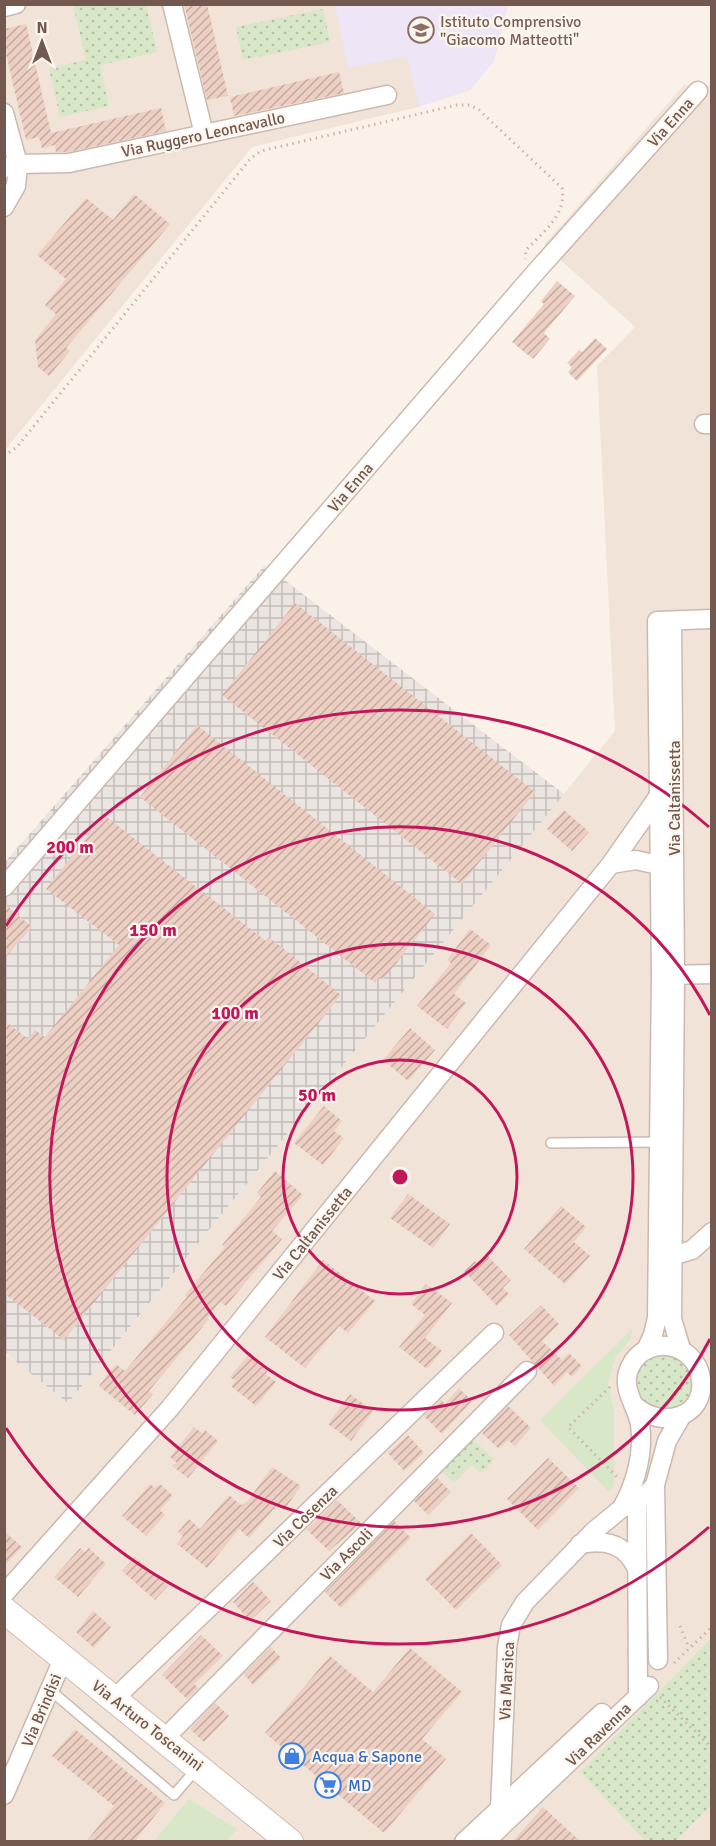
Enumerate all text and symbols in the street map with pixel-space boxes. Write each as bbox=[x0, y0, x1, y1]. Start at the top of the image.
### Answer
north arrow bbox=[12, 12, 72, 72]
place label: Istituto Comprensivo "Giacomo Matteotti" bbox=[440, 12, 581, 50]
school or university icon: Istituto Comprensivo "Giacomo Matteotti" bbox=[406, 15, 436, 45]
text: N bbox=[36, 18, 48, 38]
street label: Via Enna bbox=[643, 94, 698, 152]
street label: Via Ruggero Leoncavallo bbox=[120, 108, 287, 162]
street label: Via Enna bbox=[324, 459, 378, 517]
street label: Via Caltanissetta bbox=[665, 740, 685, 856]
text: 200 m bbox=[46, 836, 94, 858]
text: 150 m bbox=[129, 919, 177, 941]
text: 100 m bbox=[211, 1002, 259, 1024]
text: 50 m bbox=[298, 1084, 336, 1106]
centre of rings bbox=[390, 1167, 410, 1187]
street label: Via Caltanissetta bbox=[269, 1183, 357, 1285]
street label: Via Cosenza bbox=[269, 1481, 342, 1552]
street label: Via Ascoli bbox=[316, 1524, 377, 1585]
street label: Via Marsica bbox=[495, 1641, 519, 1721]
street label: Via Brindisi bbox=[17, 1671, 66, 1750]
street label: Via Arturo Toscanini bbox=[87, 1676, 207, 1776]
street label: Via Ravenna bbox=[562, 1699, 636, 1771]
shop icon: Acqua & Sapone bbox=[277, 1741, 307, 1771]
place label: Acqua & Sapone bbox=[312, 1747, 422, 1767]
supermarket icon: MD bbox=[313, 1770, 343, 1800]
place label: MD bbox=[348, 1776, 371, 1796]

